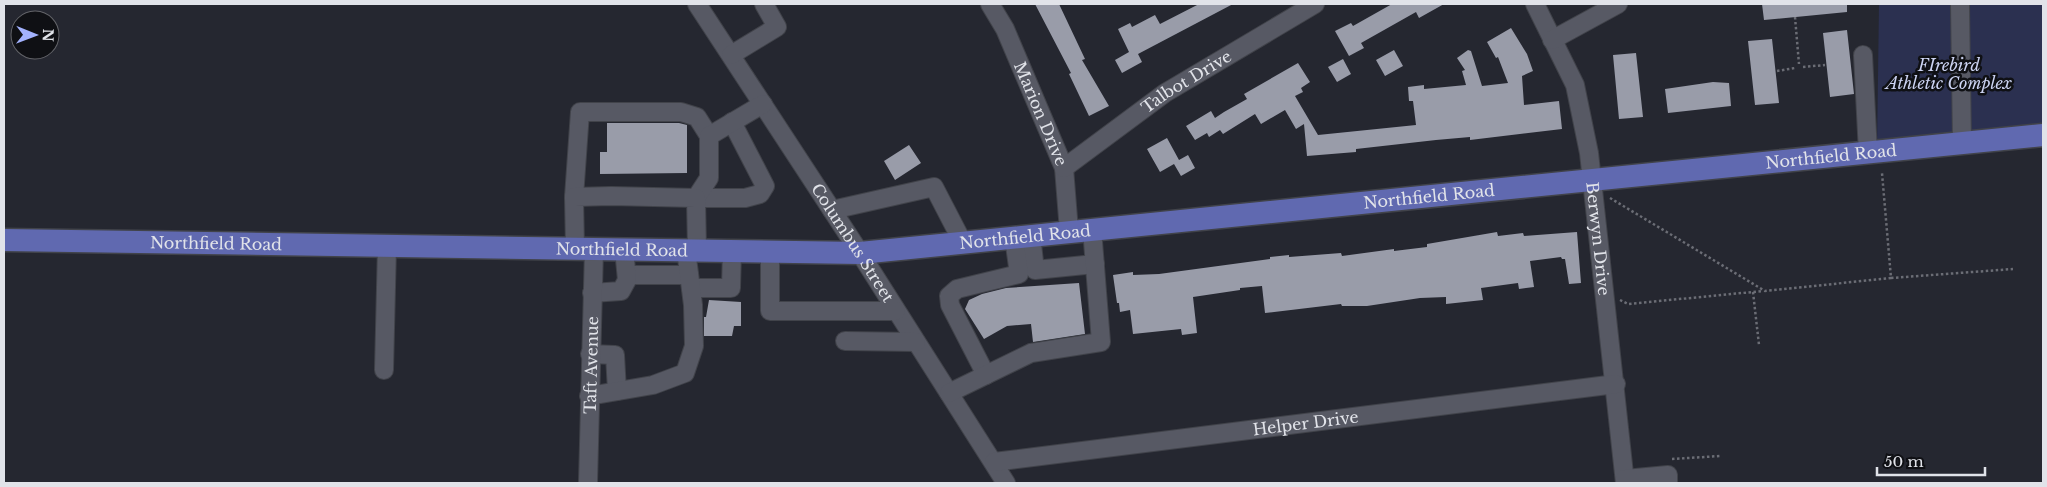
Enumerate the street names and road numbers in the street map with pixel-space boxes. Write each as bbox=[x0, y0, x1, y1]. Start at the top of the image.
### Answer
street label: Talbot Drive bbox=[1137, 46, 1235, 117]
street label: Marion Drive bbox=[1010, 58, 1072, 169]
street label: Northfield Road bbox=[1764, 140, 1898, 173]
street label: Columbus Street bbox=[807, 179, 899, 306]
street label: Northfield Road bbox=[1362, 180, 1496, 213]
street label: Berwyn Drive bbox=[1582, 181, 1614, 297]
street label: Northfield Road bbox=[958, 220, 1092, 253]
street label: Northfield Road bbox=[150, 232, 282, 254]
street label: Northfield Road bbox=[556, 238, 688, 260]
street label: Taft Avenue bbox=[580, 316, 602, 414]
street label: Helper Drive bbox=[1252, 406, 1360, 439]

